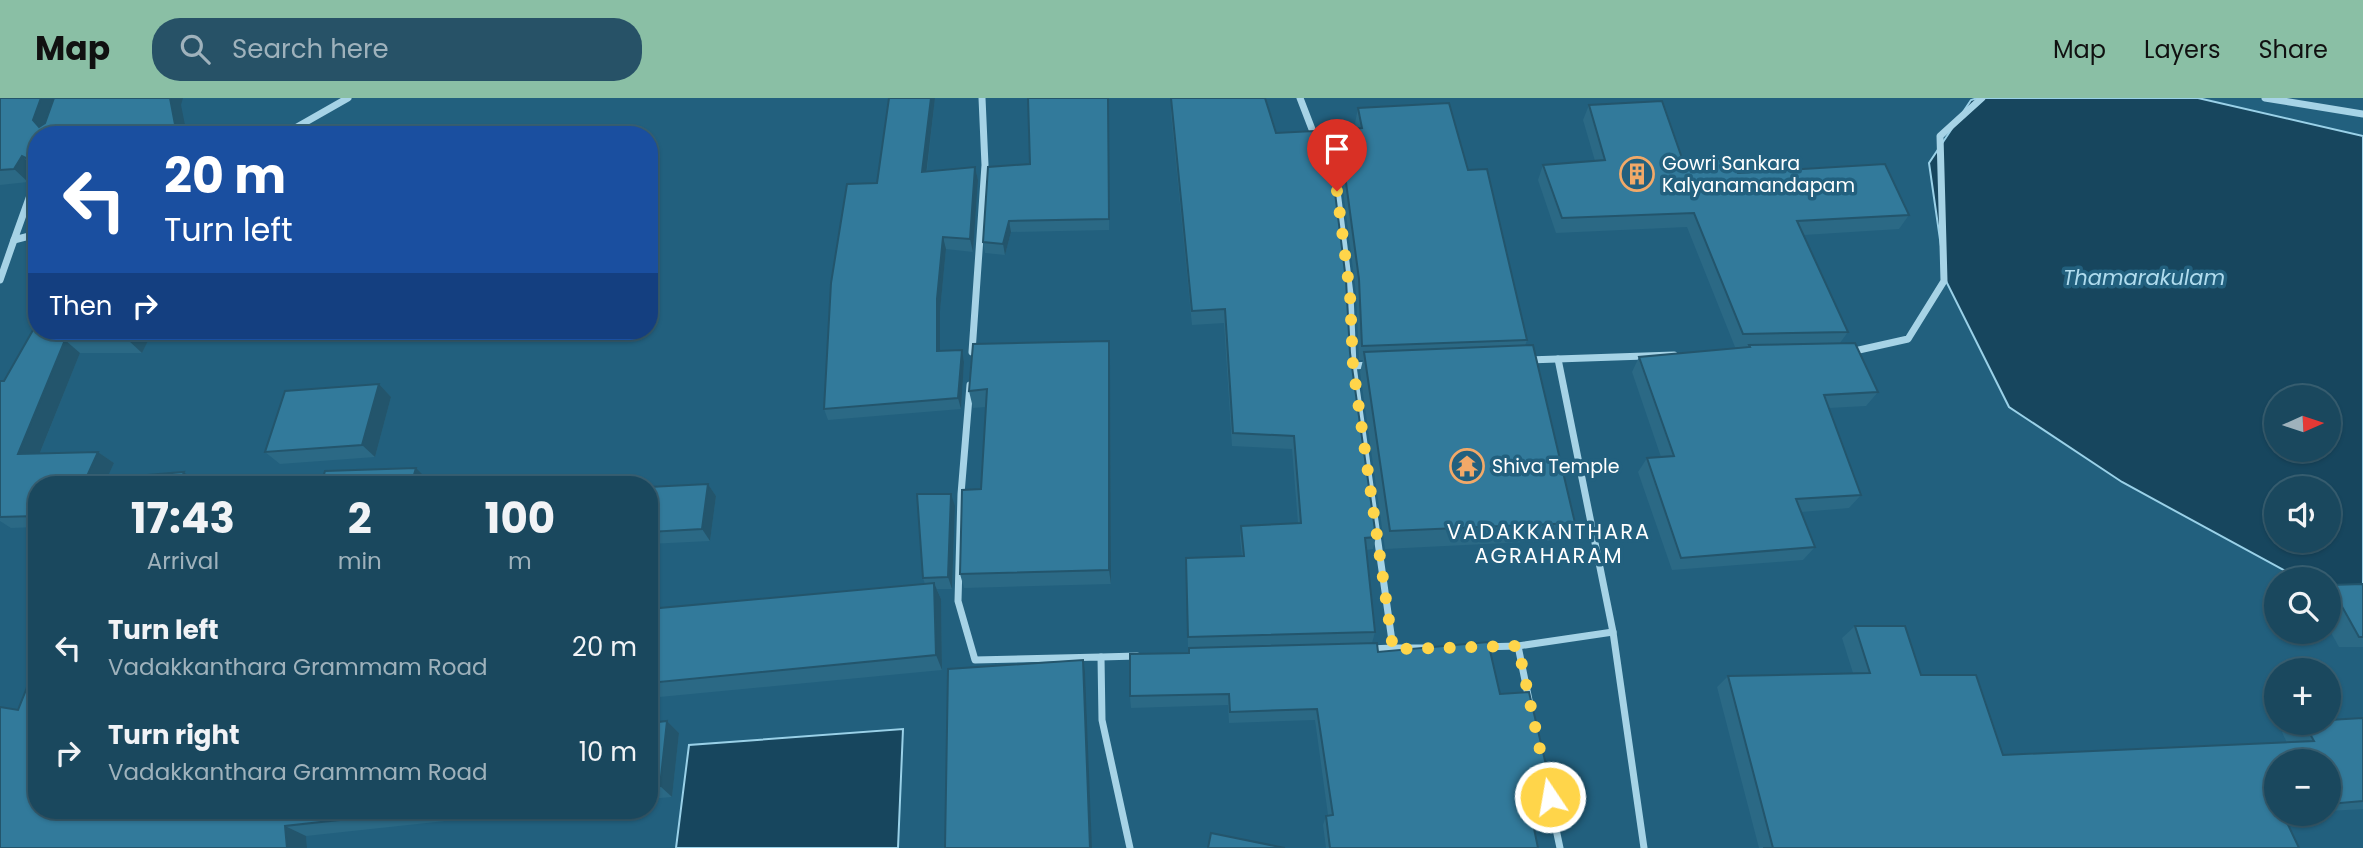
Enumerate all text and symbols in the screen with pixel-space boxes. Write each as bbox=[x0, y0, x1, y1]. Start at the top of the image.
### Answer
search box bbox=[152, 18, 642, 81]
text: Map bbox=[35, 25, 110, 72]
icon: search bbox=[176, 30, 214, 68]
text: Search here bbox=[232, 31, 389, 67]
text: Map bbox=[2053, 33, 2106, 66]
text: Layers bbox=[2144, 33, 2220, 66]
text: Share bbox=[2258, 33, 2328, 66]
pin bbox=[1307, 119, 1367, 191]
icon: arrive bbox=[1318, 130, 1356, 168]
text: 20 m bbox=[164, 142, 286, 210]
place label: Gowri Sankara Kalyanamandapam bbox=[1662, 150, 1855, 199]
icon: left bbox=[49, 154, 140, 245]
building icon: Gowri Sankara Kalyanamandapam bbox=[1618, 155, 1656, 193]
text: Turn left bbox=[164, 207, 293, 252]
water label: Thamarakulam bbox=[2063, 263, 2225, 292]
icon: right bbox=[126, 287, 164, 325]
text: Then bbox=[49, 288, 112, 324]
north arrow bbox=[2264, 385, 2342, 462]
map controls bbox=[2264, 385, 2341, 826]
temple icon: Shiva Temple bbox=[1448, 447, 1486, 485]
place label: Shiva Temple bbox=[1492, 453, 1620, 480]
button: sound bbox=[2264, 476, 2341, 553]
text: 17:43 bbox=[131, 489, 235, 548]
text: 2 bbox=[348, 489, 372, 548]
text: 100 bbox=[485, 489, 555, 548]
district label: VADAKKANTHARA AGRAHARAM bbox=[1447, 517, 1651, 570]
text: Arrival bbox=[147, 545, 219, 577]
text: min bbox=[338, 545, 382, 577]
text: m bbox=[508, 545, 532, 577]
button: search bbox=[2264, 567, 2341, 644]
text: Turn left bbox=[108, 612, 219, 648]
icon: left bbox=[49, 629, 87, 667]
text: 20 m bbox=[572, 629, 637, 665]
text: Vadakkanthara Grammam Road bbox=[108, 651, 488, 683]
button: + bbox=[2264, 658, 2341, 735]
text: Turn right bbox=[108, 717, 240, 753]
icon: right bbox=[49, 734, 87, 772]
text: 10 m bbox=[579, 734, 637, 770]
button: − bbox=[2264, 749, 2341, 826]
text: Vadakkanthara Grammam Road bbox=[108, 756, 488, 788]
position arrow bbox=[1513, 760, 1587, 834]

